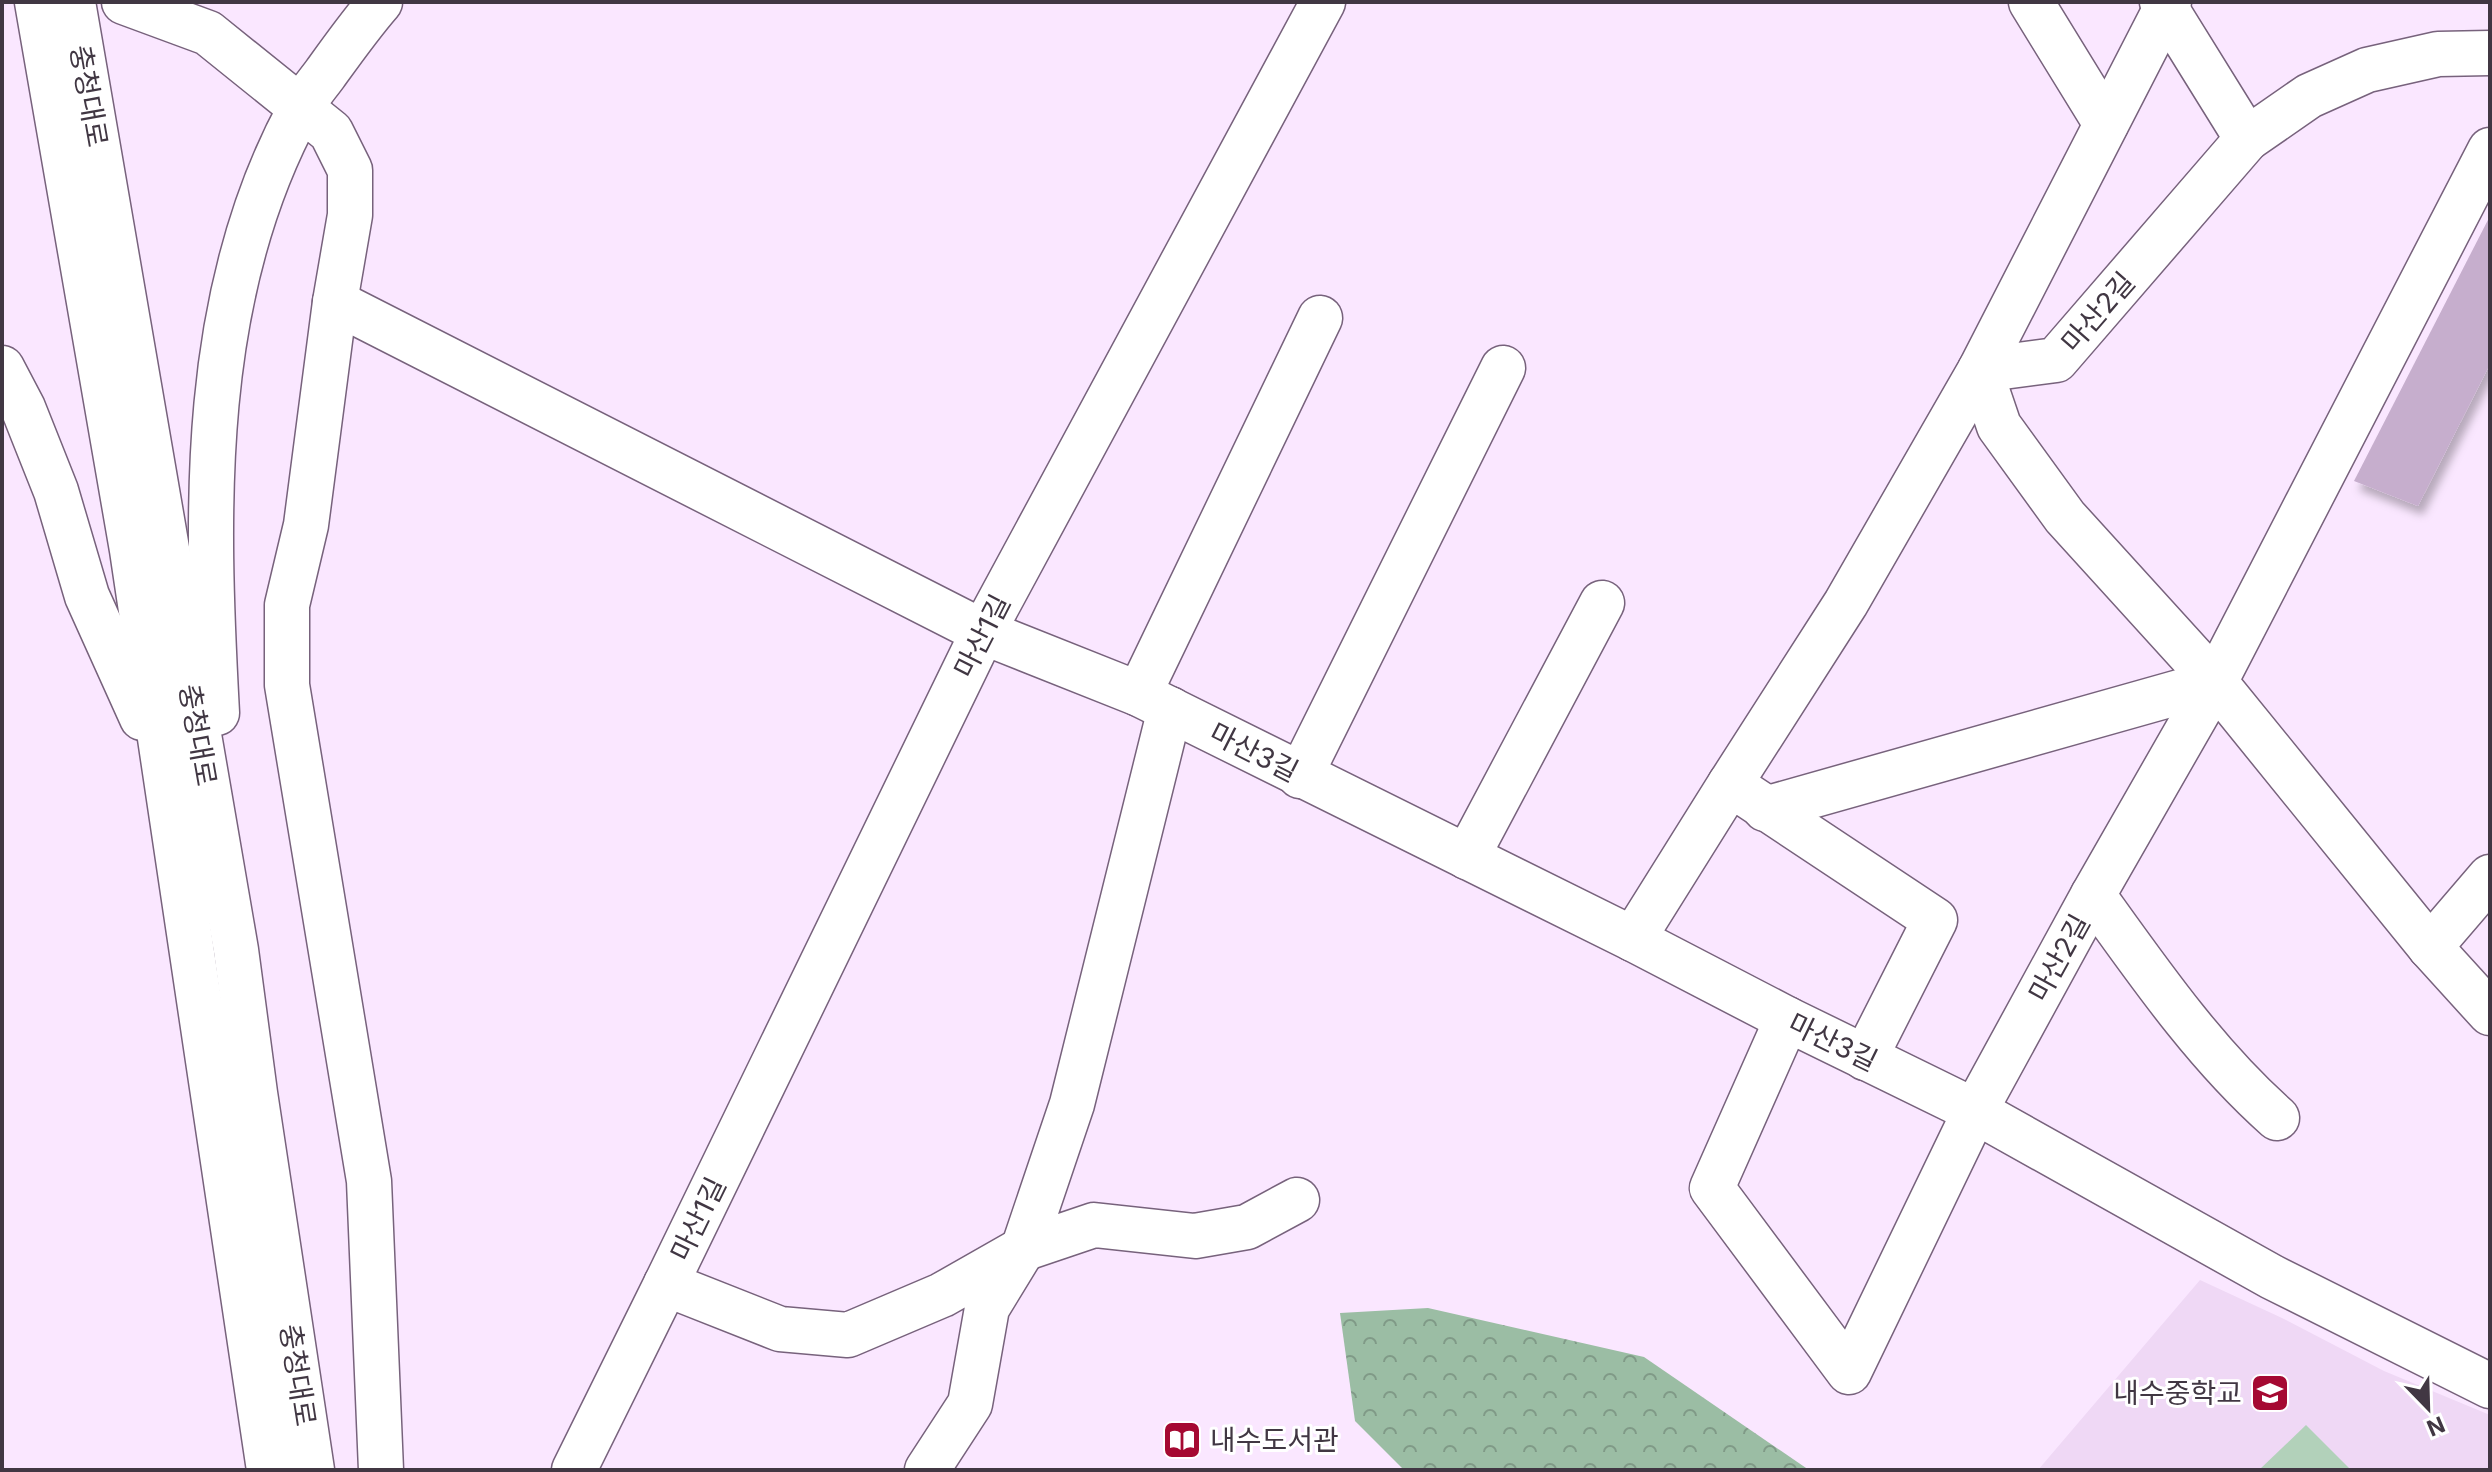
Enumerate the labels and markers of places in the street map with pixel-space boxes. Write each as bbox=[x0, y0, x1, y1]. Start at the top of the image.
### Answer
school or university icon: 내수중학교 bbox=[2249, 1372, 2291, 1414]
place label: 내수중학교 bbox=[2113, 1376, 2242, 1410]
library icon: 내수도서관 bbox=[1161, 1419, 1203, 1461]
place label: 내수도서관 bbox=[1210, 1423, 1339, 1457]

